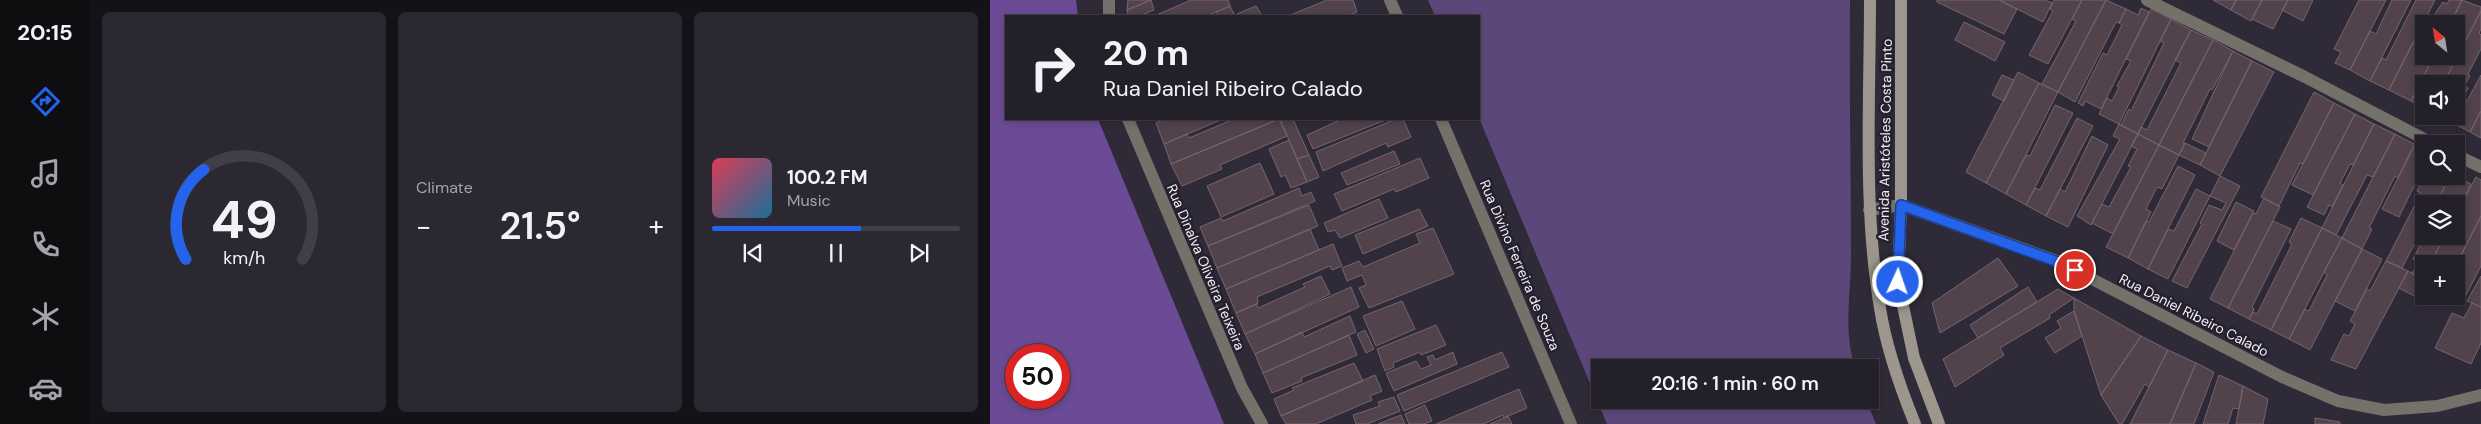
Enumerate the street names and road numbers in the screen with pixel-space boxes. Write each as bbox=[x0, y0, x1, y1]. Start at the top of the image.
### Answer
street label: Avenida Aristóteles Costa Pinto bbox=[1874, 38, 1896, 242]
street label: Rua Divino Ferreira de Souza bbox=[1476, 177, 1564, 353]
street label: Rua Dinalva Oliveira Teixeira bbox=[1163, 181, 1249, 353]
street label: Rua Daniel Ribeiro Calado bbox=[2116, 269, 2272, 361]

